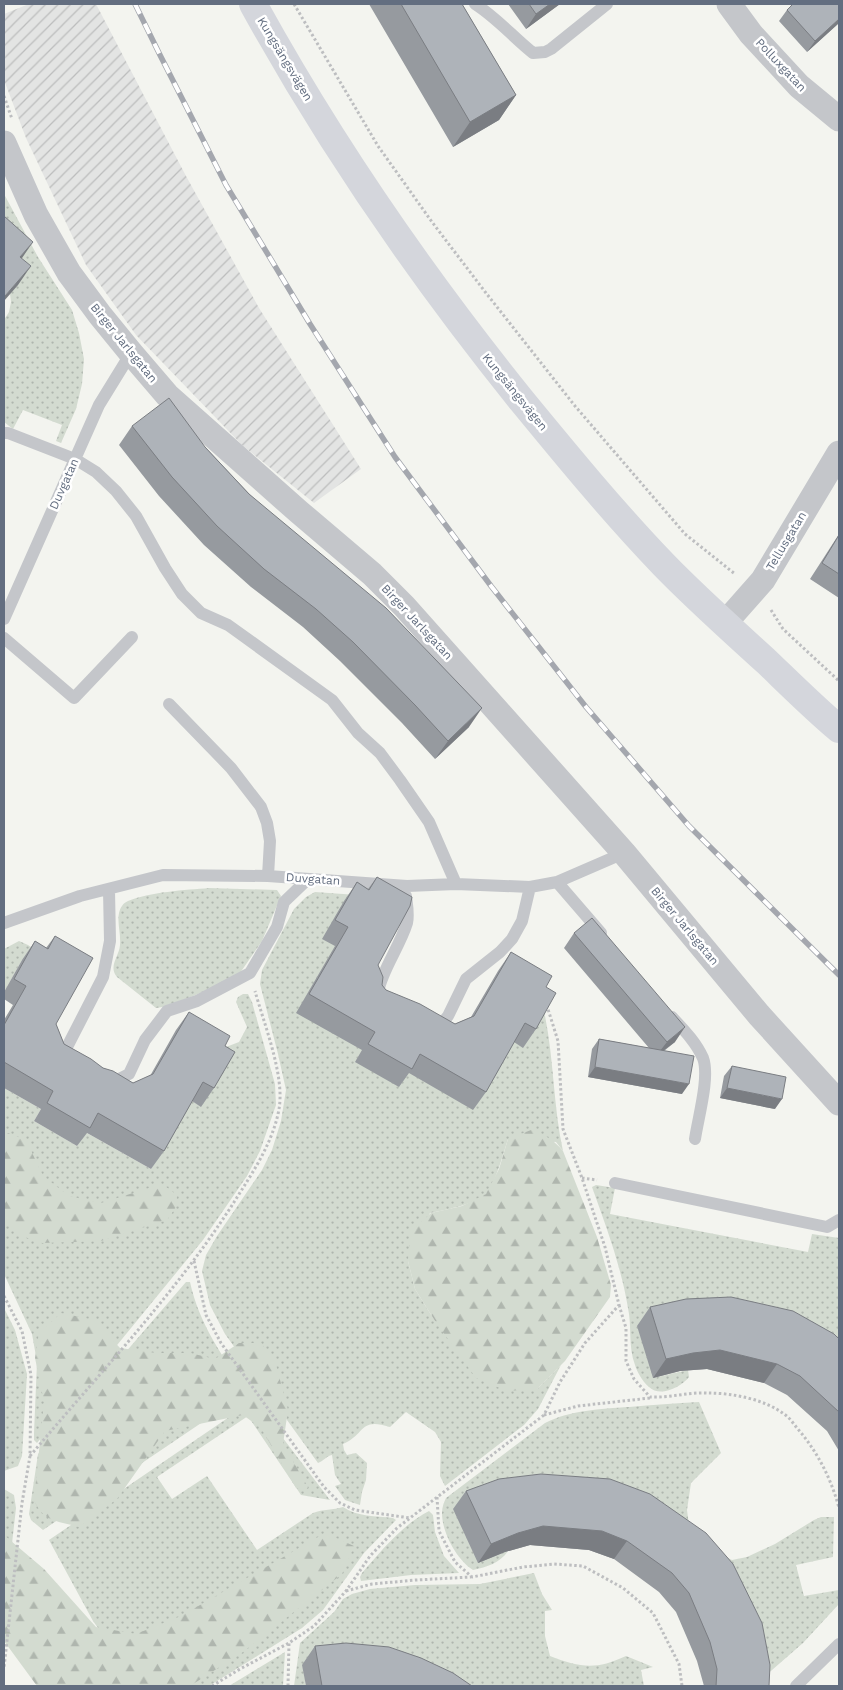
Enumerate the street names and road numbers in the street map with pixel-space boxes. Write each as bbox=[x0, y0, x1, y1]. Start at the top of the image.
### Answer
street label: Kungsängsvägen bbox=[254, 14, 316, 104]
street label: Polluxgatan bbox=[753, 35, 809, 95]
street label: Birger Jarlsgatan bbox=[88, 301, 160, 385]
street label: Kungsängsvägen bbox=[480, 350, 550, 434]
street label: Duvgatan bbox=[47, 456, 81, 512]
street label: Tellusgatan bbox=[763, 509, 809, 573]
street label: Birger Jarlsgatan bbox=[379, 581, 455, 663]
street label: Duvgatan bbox=[285, 870, 341, 888]
street label: Birger Jarlsgatan bbox=[648, 884, 722, 968]

